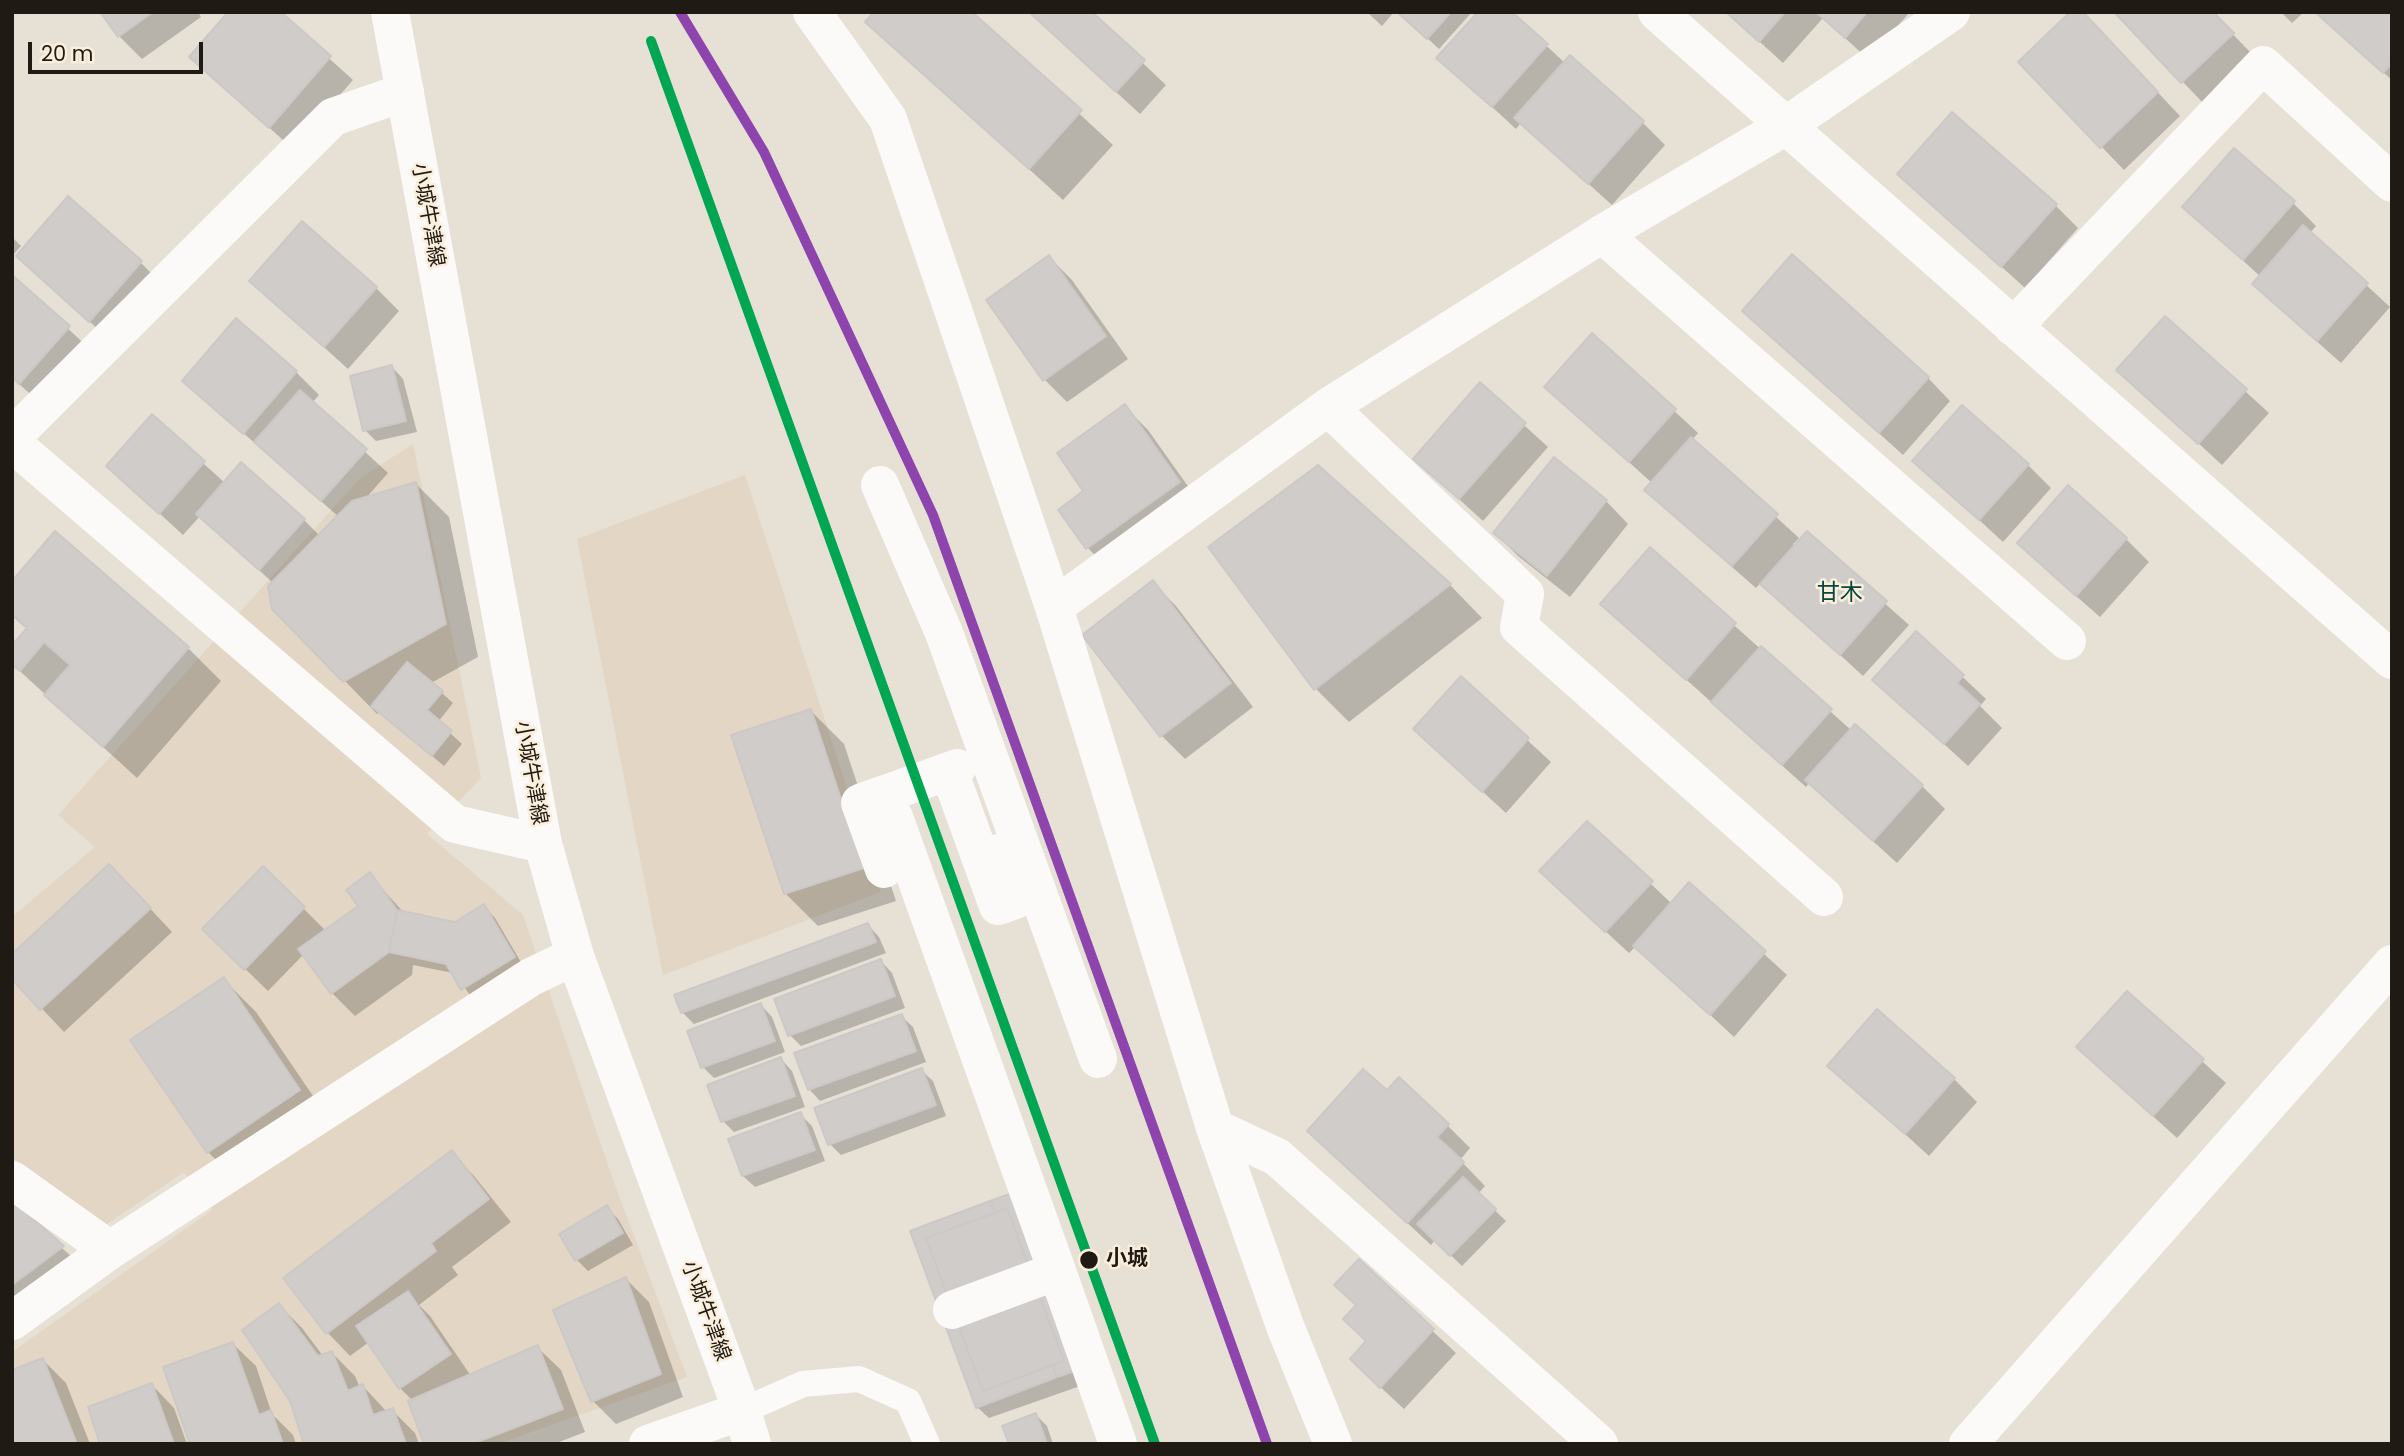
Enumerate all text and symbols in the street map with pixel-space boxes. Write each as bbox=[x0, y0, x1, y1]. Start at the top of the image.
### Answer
scale bar bbox=[32, 28, 206, 72]
text: 20 m bbox=[41, 39, 94, 68]
street label: 小城牛津線 bbox=[405, 161, 449, 269]
district label: 甘木 bbox=[1817, 580, 1863, 608]
street label: 小城牛津線 bbox=[508, 719, 552, 827]
place label: 小城 bbox=[1106, 1247, 1148, 1273]
marker: 小城 bbox=[1078, 1249, 1100, 1271]
street label: 小城牛津線 bbox=[675, 1257, 735, 1365]

